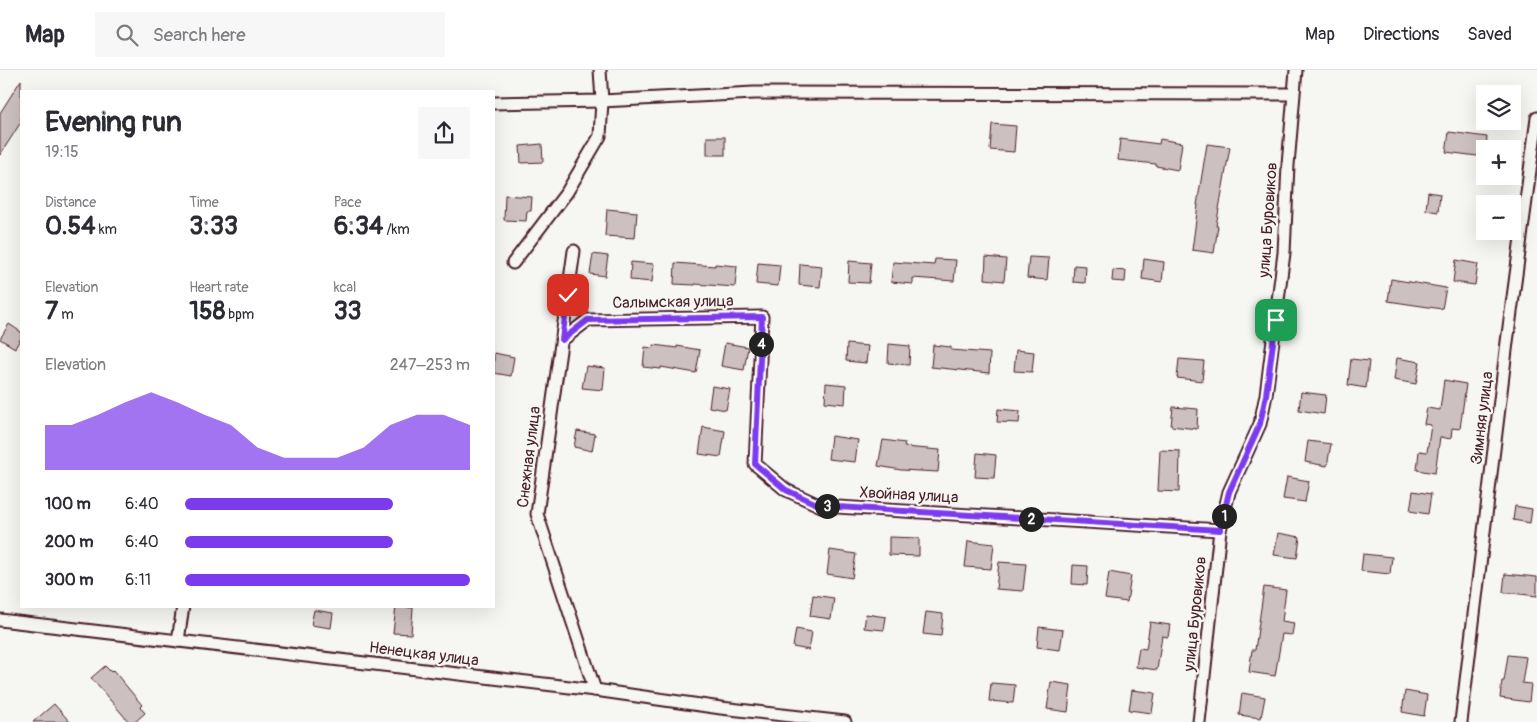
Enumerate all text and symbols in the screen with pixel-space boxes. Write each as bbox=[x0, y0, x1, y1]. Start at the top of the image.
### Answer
search box bbox=[95, 12, 445, 57]
text: Map bbox=[25, 20, 65, 49]
icon: search bbox=[113, 21, 141, 49]
text: Search here bbox=[153, 23, 246, 47]
text: Map bbox=[1305, 23, 1335, 46]
text: Directions bbox=[1363, 23, 1439, 46]
text: Saved bbox=[1467, 23, 1512, 46]
map controls bbox=[1476, 85, 1521, 240]
button: layers bbox=[1476, 85, 1521, 130]
text: Evening run bbox=[45, 105, 182, 140]
button: share bbox=[418, 107, 470, 159]
button: + bbox=[1476, 140, 1521, 185]
text: 19:15 bbox=[45, 142, 79, 162]
street label: улица Буровиков bbox=[1254, 162, 1282, 279]
text: Distance bbox=[45, 194, 96, 211]
text: Time bbox=[189, 194, 219, 211]
text: Pace bbox=[334, 194, 361, 211]
button: − bbox=[1476, 195, 1521, 240]
text: 0.54 bbox=[45, 211, 96, 242]
text: 3:33 bbox=[189, 211, 238, 242]
text: 6:34 bbox=[334, 211, 383, 242]
text: km bbox=[96, 221, 117, 238]
text: /km bbox=[383, 221, 410, 238]
pin bbox=[547, 274, 589, 316]
text: Elevation bbox=[45, 279, 98, 296]
text: Heart rate bbox=[189, 279, 248, 296]
text: kcal bbox=[334, 279, 356, 296]
icon: check bbox=[554, 281, 582, 309]
street label: Салымская улица bbox=[612, 291, 734, 313]
text: 7 bbox=[45, 296, 58, 327]
text: 158 bbox=[189, 296, 225, 327]
text: 33 bbox=[334, 296, 362, 327]
pin bbox=[1255, 299, 1297, 341]
text: m bbox=[58, 306, 74, 323]
text: bpm bbox=[225, 306, 254, 323]
icon: arrive bbox=[1262, 306, 1290, 334]
pin: 4 bbox=[748, 332, 774, 356]
text: 4 bbox=[757, 336, 766, 353]
text: Elevation bbox=[45, 355, 106, 375]
text: 247–253 m bbox=[390, 355, 470, 375]
street label: Зимняя улица bbox=[1466, 370, 1498, 466]
street label: Снежная улица bbox=[513, 405, 545, 509]
street label: Хвойная улица bbox=[859, 482, 959, 508]
text: 100 m bbox=[45, 494, 91, 514]
text: 6:40 bbox=[125, 494, 159, 514]
pin: 3 bbox=[814, 494, 840, 518]
text: 3 bbox=[824, 498, 831, 515]
pin: 1 bbox=[1212, 504, 1236, 528]
pin: 2 bbox=[1018, 506, 1044, 532]
text: 1 bbox=[1222, 508, 1227, 525]
text: 2 bbox=[1028, 511, 1035, 528]
text: 200 m bbox=[45, 532, 93, 552]
text: 6:40 bbox=[125, 532, 159, 552]
street label: улица Буровиков bbox=[1179, 555, 1211, 674]
text: 300 m bbox=[45, 570, 93, 590]
text: 6:11 bbox=[125, 570, 151, 590]
street label: Ненецкая улица bbox=[368, 637, 480, 671]

